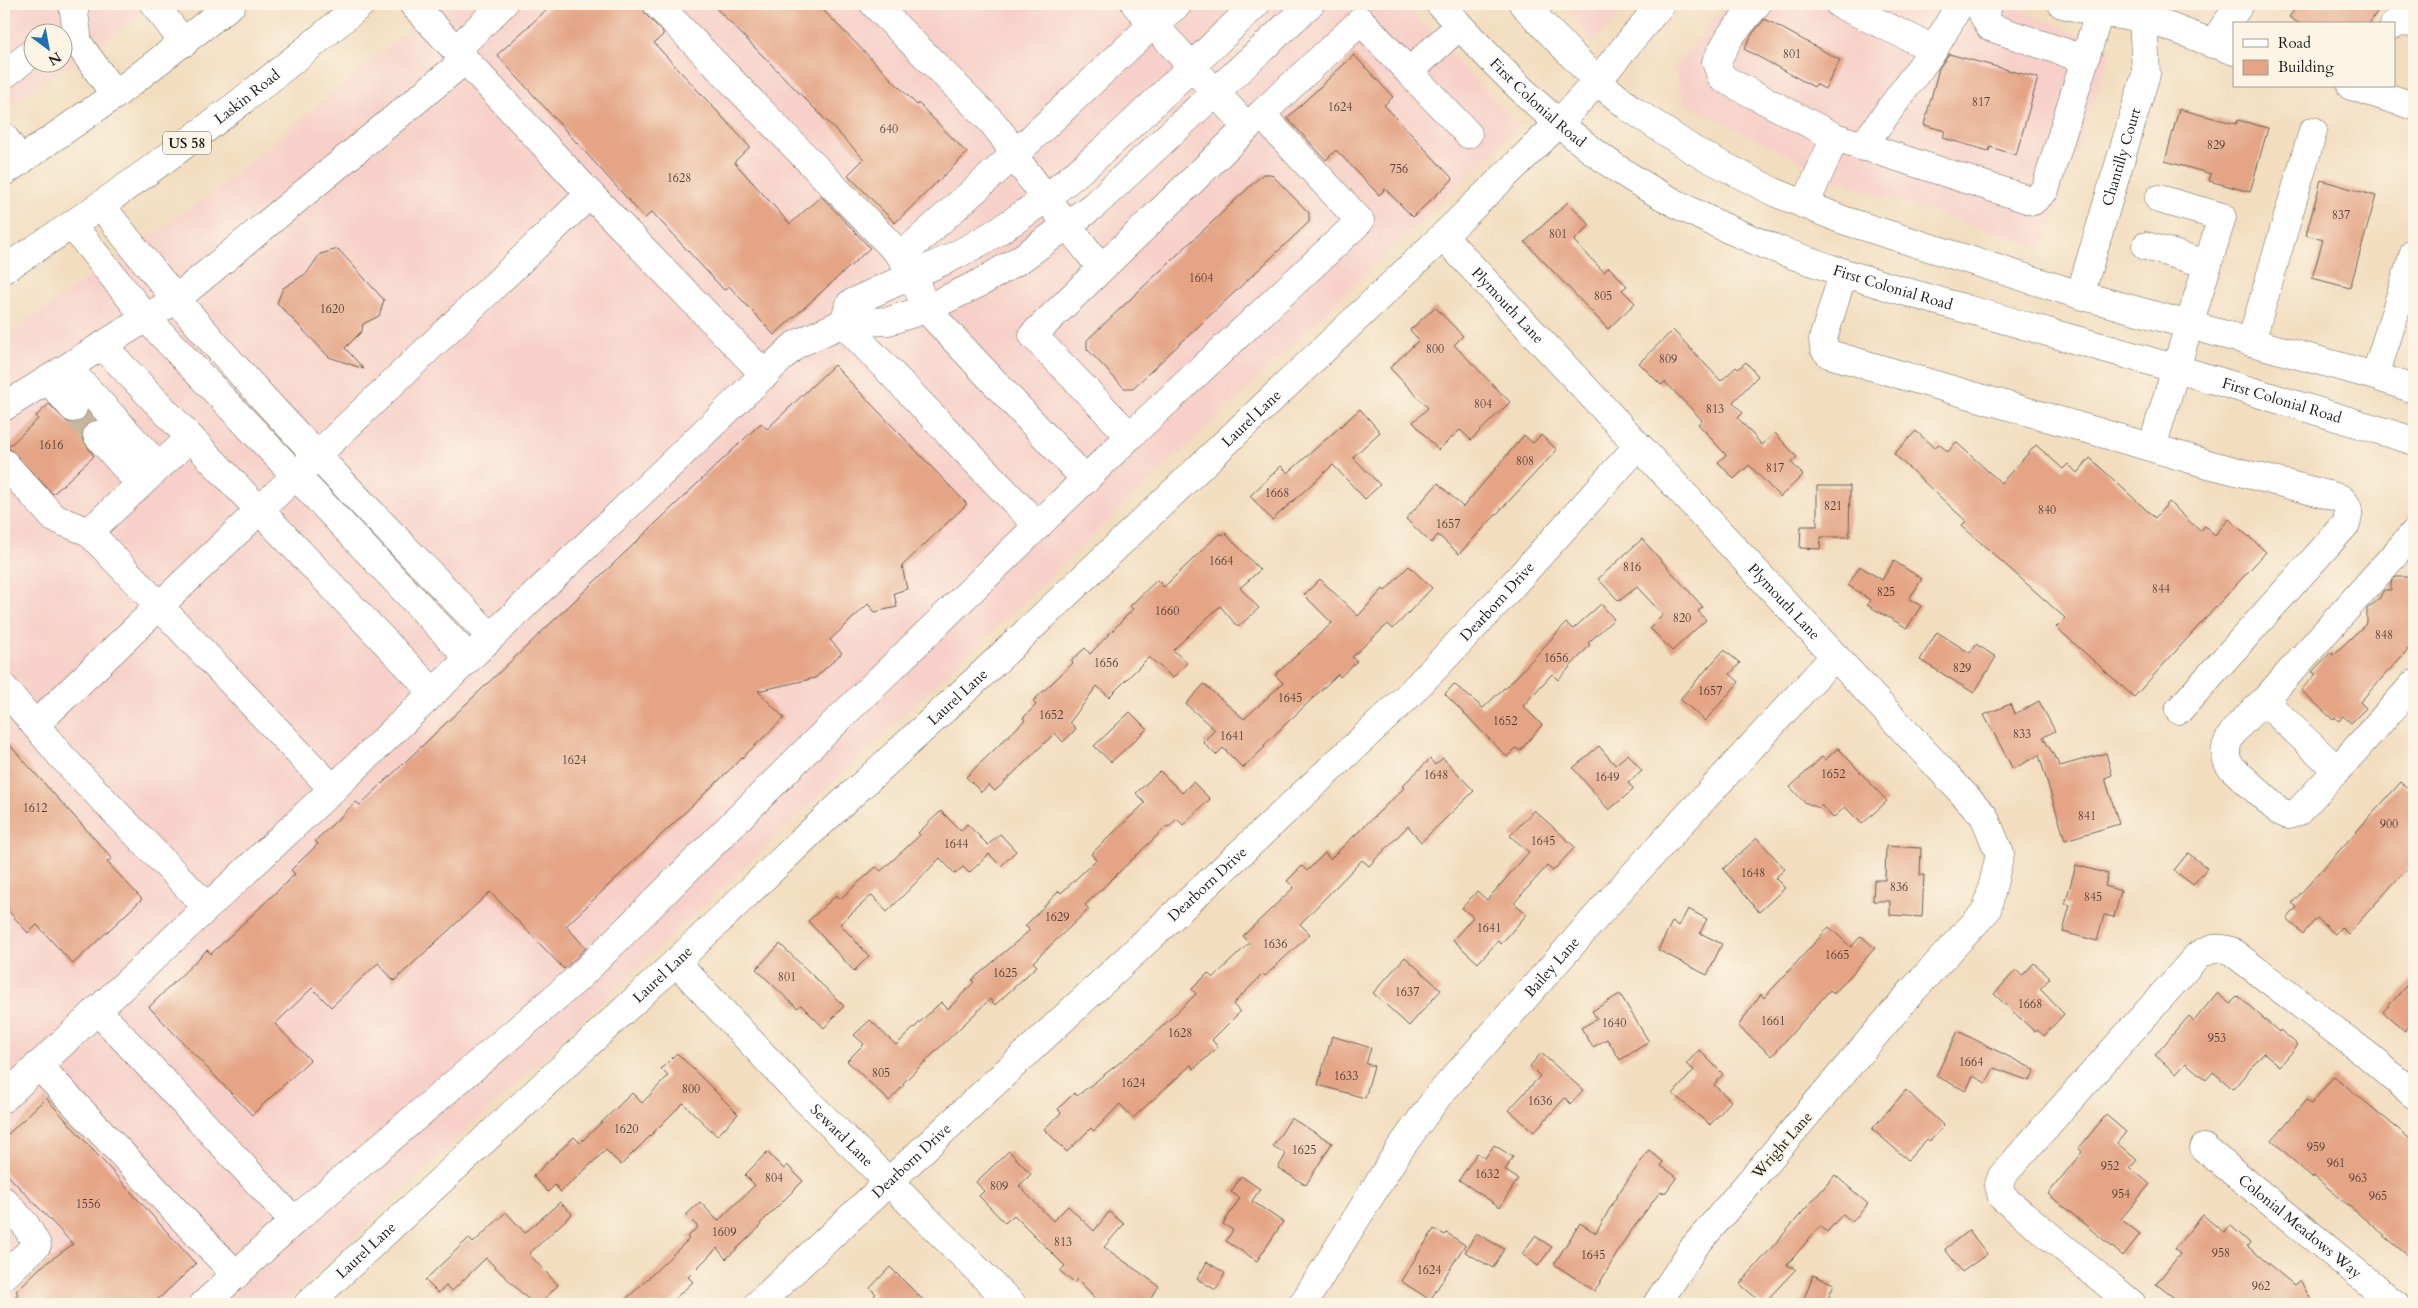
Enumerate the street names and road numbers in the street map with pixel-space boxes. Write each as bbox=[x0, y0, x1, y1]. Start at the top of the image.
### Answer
street label: First Colonial Road bbox=[1485, 53, 1590, 152]
street label: Laskin Road bbox=[210, 65, 284, 129]
street label: Chantilly Court bbox=[2097, 105, 2145, 208]
road number: US 58 bbox=[163, 132, 211, 154]
street label: First Colonial Road bbox=[1831, 260, 1955, 315]
street label: Plymouth Lane bbox=[1467, 263, 1549, 348]
street label: First Colonial Road bbox=[2220, 373, 2344, 428]
street label: Laurel Lane bbox=[1217, 385, 1285, 451]
street label: Dearborn Drive bbox=[1455, 557, 1539, 646]
street label: Plymouth Lane bbox=[1743, 559, 1825, 644]
street label: Laurel Lane bbox=[923, 664, 992, 730]
street label: Dearborn Drive bbox=[1163, 842, 1251, 926]
street label: Bailey Lane bbox=[1520, 932, 1584, 1002]
street label: Laurel Lane bbox=[628, 941, 697, 1007]
street label: Seward Lane bbox=[806, 1100, 878, 1171]
street label: Wright Lane bbox=[1747, 1107, 1817, 1183]
street label: Dearborn Drive bbox=[868, 1118, 955, 1203]
street label: Colonial Meadows Way bbox=[2234, 1170, 2366, 1283]
street label: Laurel Lane bbox=[332, 1217, 400, 1283]

